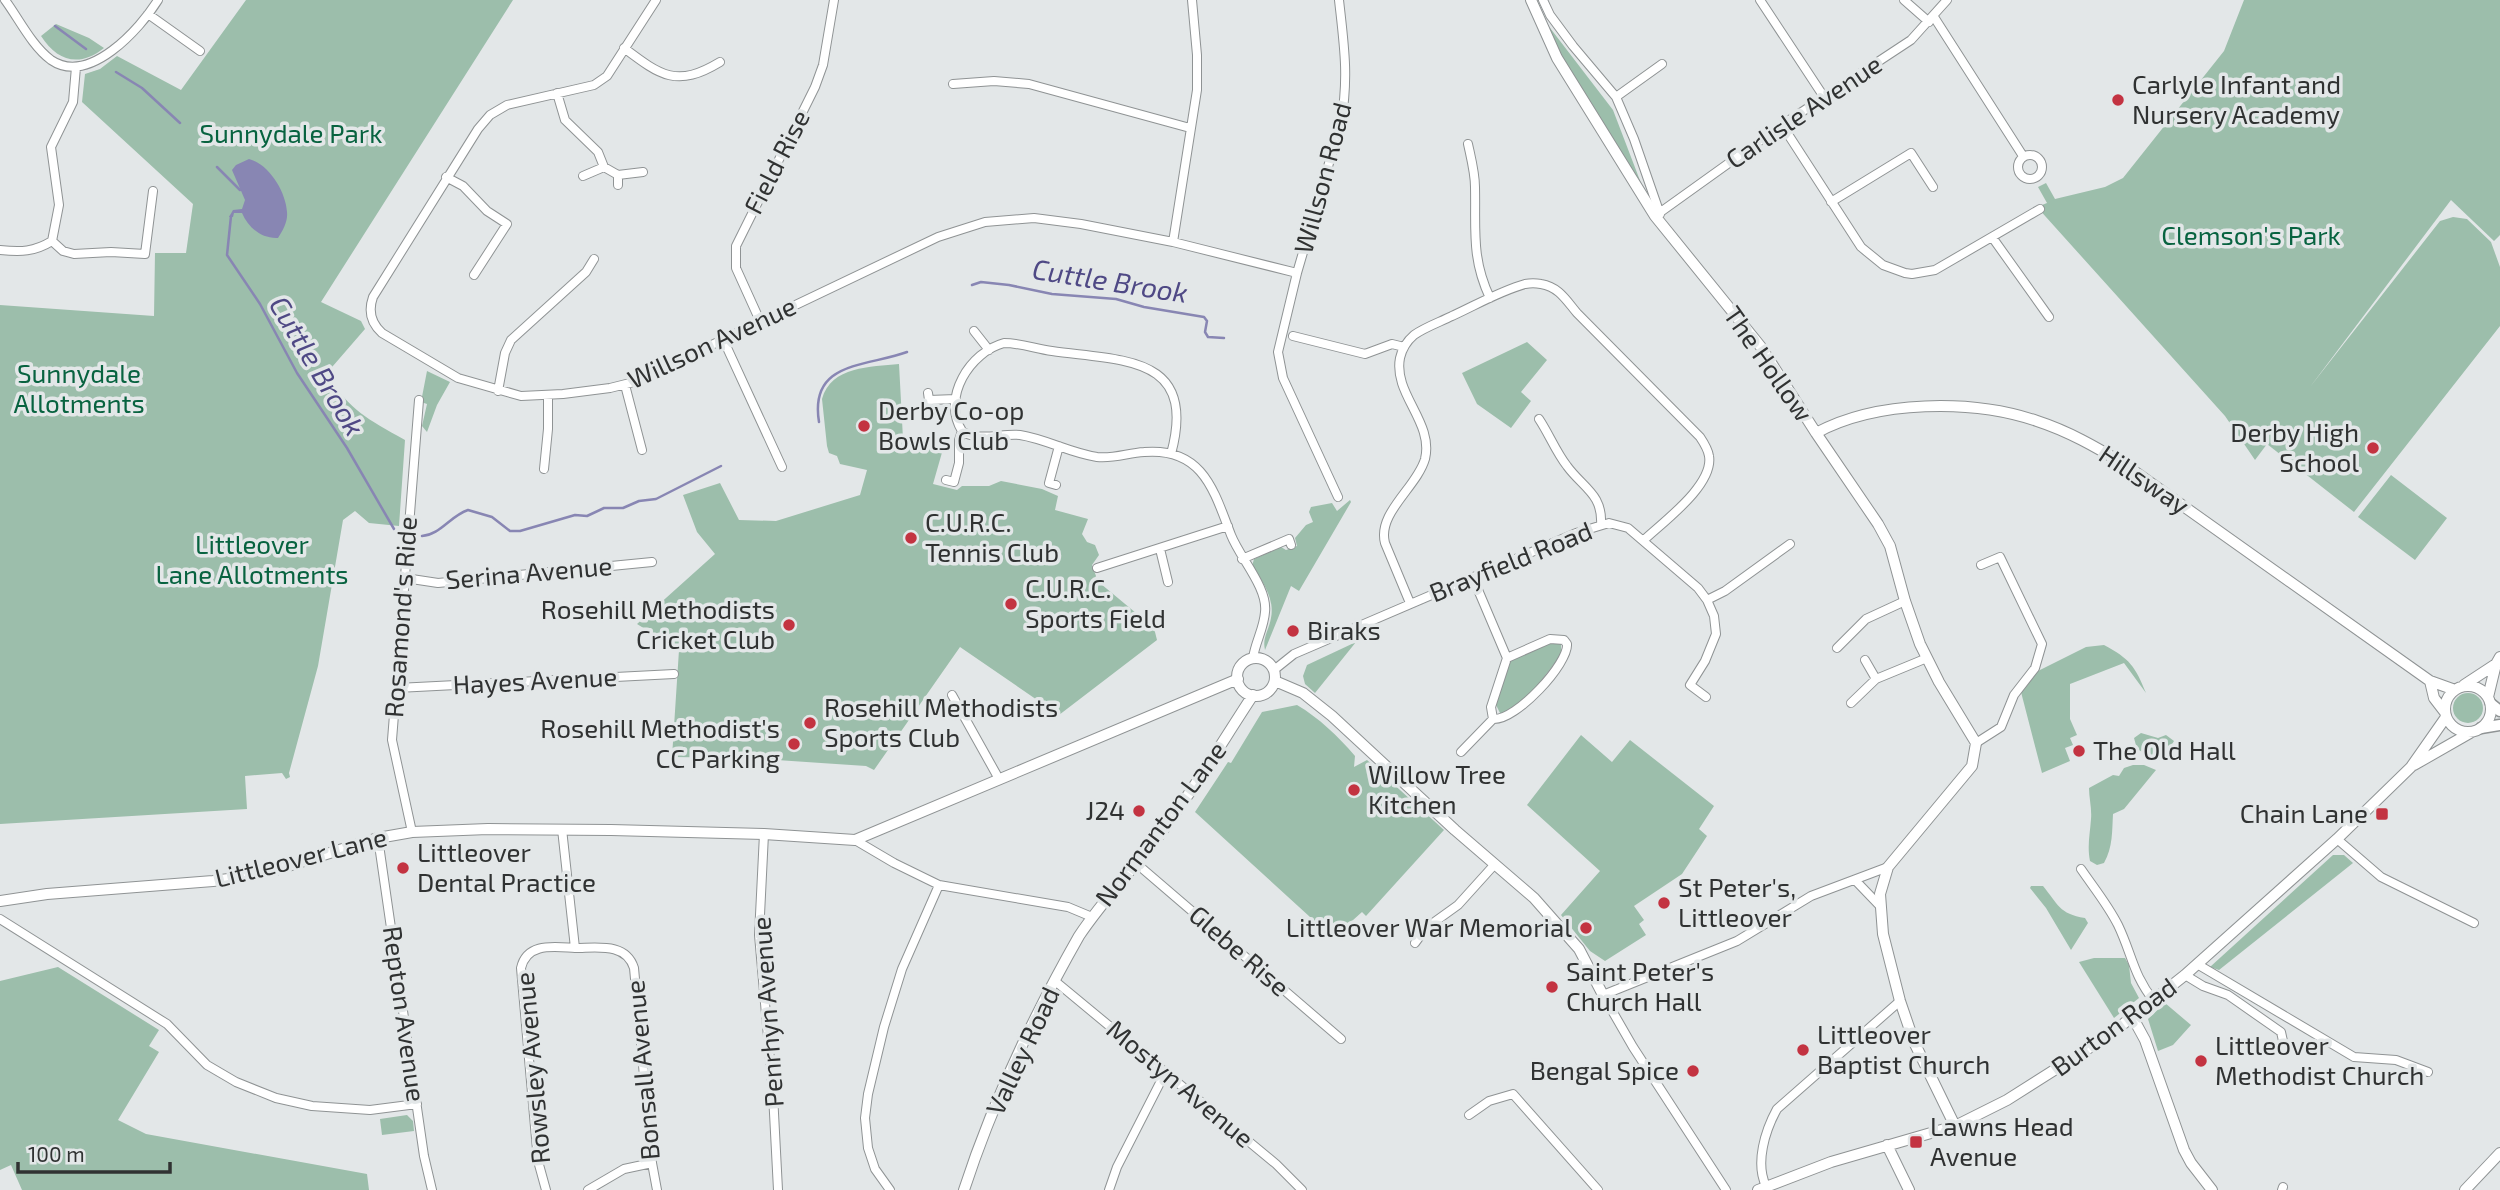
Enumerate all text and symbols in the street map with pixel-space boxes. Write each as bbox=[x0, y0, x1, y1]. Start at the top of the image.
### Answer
street label: Carlisle Avenue bbox=[1720, 47, 1887, 174]
place label: Carlyle Infant and Nursery Academy bbox=[2132, 68, 2341, 129]
marker: Carlyle Infant and Nursery Academy bbox=[2110, 92, 2126, 108]
street label: Willson Road bbox=[1286, 99, 1357, 257]
street label: Field Rise bbox=[736, 104, 815, 218]
park label: Sunnydale Park bbox=[199, 117, 383, 148]
park label: Clemson's Park bbox=[2161, 219, 2341, 250]
water label: Cuttle Brook bbox=[1030, 251, 1190, 309]
street label: Willson Avenue bbox=[622, 289, 800, 394]
water label: Cuttle Brook bbox=[263, 290, 373, 441]
street label: The Hollow bbox=[1718, 300, 1820, 427]
park label: Sunnydale Allotments bbox=[13, 357, 145, 418]
place label: Derby Co-op Bowls Club bbox=[878, 394, 1024, 455]
place label: Derby High School bbox=[2230, 416, 2359, 477]
marker: Derby Co-op Bowls Club bbox=[856, 418, 872, 434]
street label: Hillsway bbox=[2094, 437, 2196, 520]
marker: Derby High School bbox=[2365, 440, 2381, 456]
place label: C.U.R.C. Tennis Club bbox=[925, 506, 1059, 567]
street label: Brayfield Road bbox=[1425, 514, 1596, 607]
street label: Rosamond's Ride bbox=[377, 515, 422, 719]
park label: Littleover Lane Allotments bbox=[155, 528, 349, 589]
marker: C.U.R.C. Tennis Club bbox=[903, 530, 919, 546]
street label: Serina Avenue bbox=[444, 549, 613, 594]
place label: C.U.R.C. Sports Field bbox=[1025, 572, 1166, 633]
place label: Rosehill Methodists Cricket Club bbox=[541, 593, 775, 654]
marker: C.U.R.C. Sports Field bbox=[1003, 596, 1019, 612]
place label: Biraks bbox=[1307, 614, 1381, 645]
marker: Rosehill Methodists Cricket Club bbox=[781, 617, 797, 633]
marker: Biraks bbox=[1285, 623, 1301, 639]
street label: Hayes Avenue bbox=[452, 660, 618, 699]
place label: Rosehill Methodists Sports Club bbox=[824, 691, 1058, 752]
place label: Rosehill Methodist's CC Parking bbox=[540, 712, 780, 773]
marker: Rosehill Methodists Sports Club bbox=[802, 715, 818, 731]
place label: The Old Hall bbox=[2093, 734, 2236, 765]
street label: Normanton Lane bbox=[1088, 735, 1232, 911]
marker: Rosehill Methodist's CC Parking bbox=[786, 736, 802, 752]
marker: The Old Hall bbox=[2071, 743, 2087, 759]
place label: Willow Tree Kitchen bbox=[1368, 758, 1506, 819]
marker: Willow Tree Kitchen bbox=[1346, 782, 1362, 798]
place label: J24 bbox=[1086, 794, 1125, 825]
place label: Chain Lane bbox=[2240, 797, 2368, 828]
marker: J24 bbox=[1131, 803, 1147, 819]
marker: Chain Lane bbox=[2374, 806, 2390, 822]
street label: Littleover Lane bbox=[212, 820, 390, 893]
place label: Littleover Dental Practice bbox=[417, 836, 596, 897]
marker: Littleover Dental Practice bbox=[395, 860, 411, 876]
place label: St Peter's, Littleover bbox=[1678, 871, 1796, 932]
marker: St Peter's, Littleover bbox=[1656, 895, 1672, 911]
street label: Glebe Rise bbox=[1184, 898, 1296, 1002]
place label: Littleover War Memorial bbox=[1286, 911, 1572, 942]
street label: Penrhyn Avenue bbox=[744, 916, 789, 1108]
marker: Littleover War Memorial bbox=[1578, 920, 1594, 936]
street label: Repton Avenue bbox=[378, 924, 433, 1104]
place label: Saint Peter's Church Hall bbox=[1566, 955, 1714, 1016]
street label: Burton Road bbox=[2045, 970, 2182, 1081]
street label: Rowsley Avenue bbox=[508, 971, 555, 1165]
street label: Bonsall Avenue bbox=[618, 979, 665, 1161]
marker: Saint Peter's Church Hall bbox=[1544, 979, 1560, 995]
street label: Valley Road bbox=[979, 981, 1065, 1119]
street label: Mostyn Avenue bbox=[1101, 1013, 1261, 1153]
place label: Littleover Baptist Church bbox=[1817, 1018, 1990, 1079]
place label: Littleover Methodist Church bbox=[2215, 1029, 2424, 1090]
marker: Littleover Baptist Church bbox=[1795, 1042, 1811, 1058]
marker: Littleover Methodist Church bbox=[2193, 1053, 2209, 1069]
place label: Bengal Spice bbox=[1530, 1054, 1679, 1085]
marker: Bengal Spice bbox=[1685, 1063, 1701, 1079]
place label: Lawns Head Avenue bbox=[1930, 1110, 2074, 1171]
scale bar bbox=[18, 1130, 170, 1174]
marker: Lawns Head Avenue bbox=[1908, 1134, 1924, 1150]
text: 100 m bbox=[28, 1141, 85, 1166]

